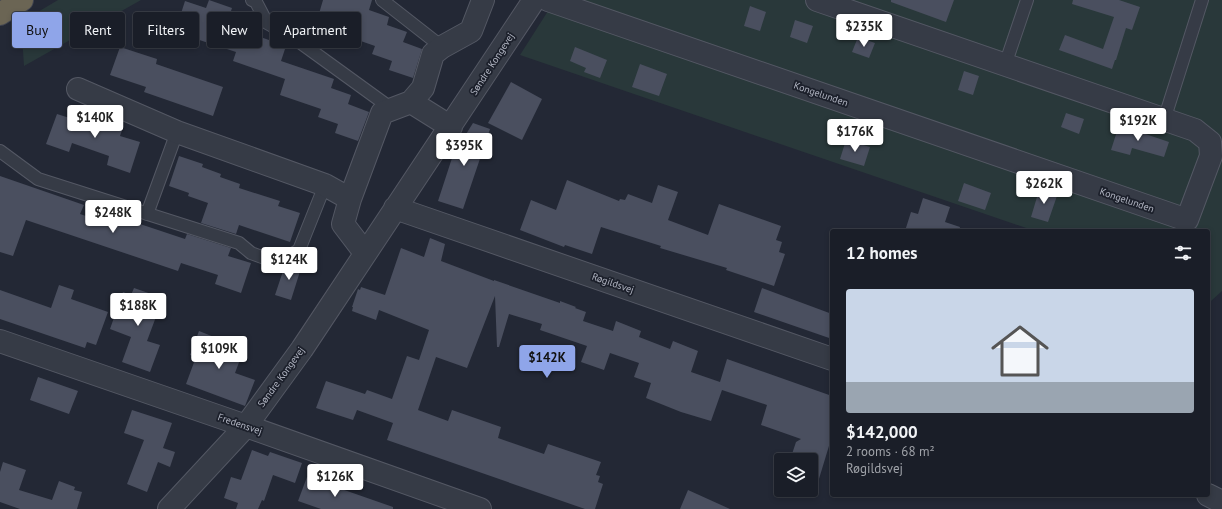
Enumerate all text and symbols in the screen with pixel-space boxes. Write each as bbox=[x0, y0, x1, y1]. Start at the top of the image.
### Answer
chip: Buy bbox=[12, 12, 62, 48]
chip: Rent bbox=[70, 12, 125, 48]
chip: Filters bbox=[133, 12, 199, 48]
chip: New bbox=[207, 12, 262, 48]
chip: Apartment bbox=[270, 12, 361, 48]
pin: $235K bbox=[836, 14, 892, 48]
text: $235K bbox=[845, 18, 883, 35]
street label: Søndre Kongevej bbox=[467, 30, 517, 98]
street label: Kongelunden bbox=[792, 79, 850, 109]
pin: $140K bbox=[67, 105, 123, 139]
pin: $192K bbox=[1110, 108, 1166, 142]
text: $140K bbox=[76, 109, 114, 126]
text: $192K bbox=[1119, 112, 1157, 129]
pin: $176K bbox=[827, 119, 883, 153]
text: $176K bbox=[836, 123, 874, 140]
pin: $395K bbox=[436, 133, 492, 167]
text: $395K bbox=[445, 137, 483, 154]
pin: $262K bbox=[1016, 171, 1072, 205]
text: $262K bbox=[1025, 175, 1063, 192]
street label: Kongelunden bbox=[1098, 185, 1156, 215]
pin: $248K bbox=[85, 200, 141, 234]
text: $248K bbox=[94, 204, 132, 221]
text: 12 homes bbox=[846, 242, 917, 264]
icon: filters bbox=[1172, 242, 1194, 264]
pin: $124K bbox=[261, 247, 317, 281]
text: $124K bbox=[270, 251, 308, 268]
street label: Røgildsvej bbox=[590, 270, 636, 296]
pin: $188K bbox=[110, 293, 166, 327]
text: $188K bbox=[119, 297, 157, 314]
icon: home bbox=[984, 315, 1056, 387]
pin: $109K bbox=[191, 336, 247, 370]
text: $109K bbox=[200, 340, 238, 357]
street label: Søndre Kongevej bbox=[255, 344, 307, 410]
pin: $142K bbox=[519, 345, 575, 379]
text: $142K bbox=[528, 349, 566, 366]
street label: Fredensvej bbox=[216, 410, 264, 438]
text: $142,000 bbox=[846, 421, 918, 443]
text: 2 rooms · 68 m² bbox=[846, 443, 935, 460]
map controls bbox=[774, 453, 818, 497]
button: layers bbox=[774, 453, 818, 497]
text: Røgildsvej bbox=[846, 460, 903, 477]
pin: $126K bbox=[307, 464, 363, 498]
text: $126K bbox=[316, 468, 354, 485]

